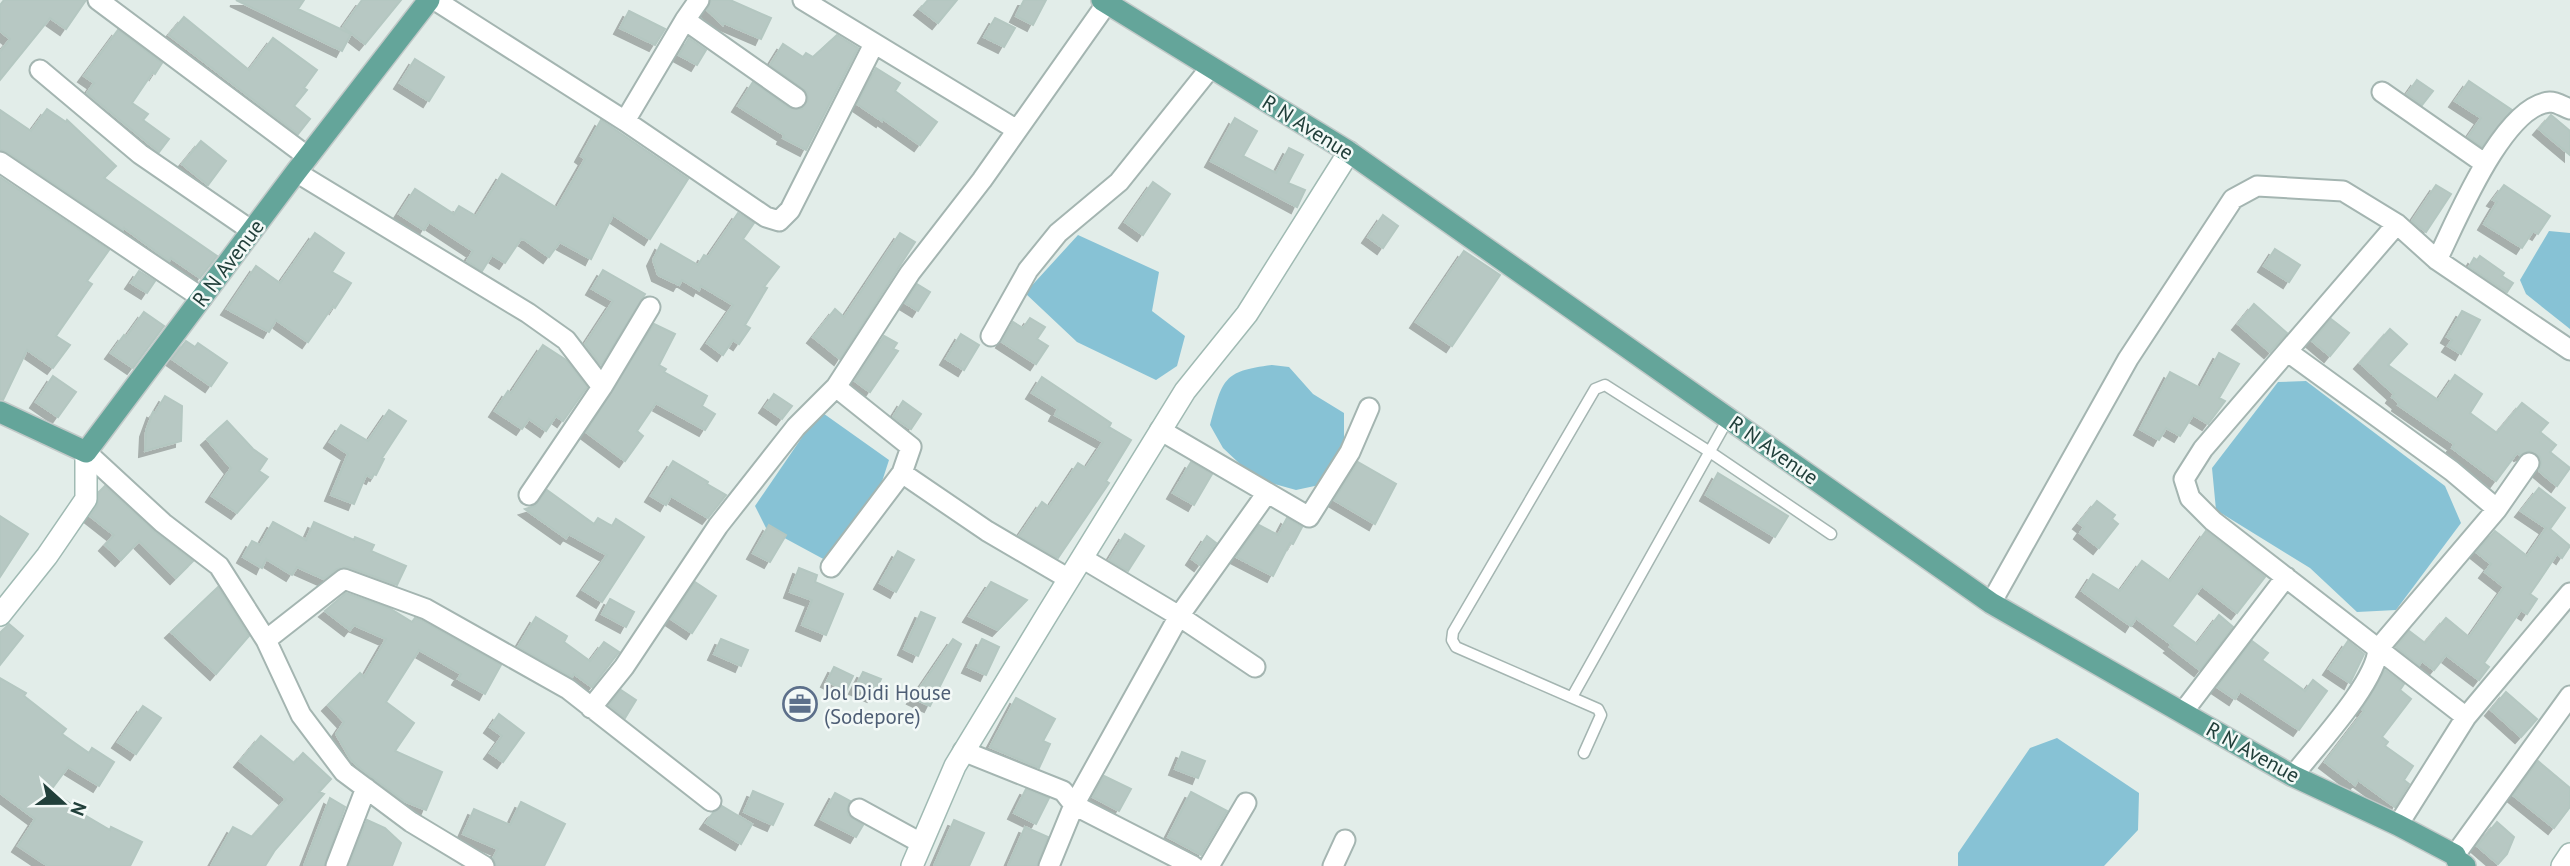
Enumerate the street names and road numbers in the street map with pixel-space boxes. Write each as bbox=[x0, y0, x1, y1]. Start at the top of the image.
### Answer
street label: R N Avenue bbox=[1257, 88, 1359, 166]
street label: R N Avenue bbox=[186, 214, 270, 312]
street label: R N Avenue bbox=[1724, 409, 1824, 491]
street label: R N Avenue bbox=[2202, 715, 2304, 789]

